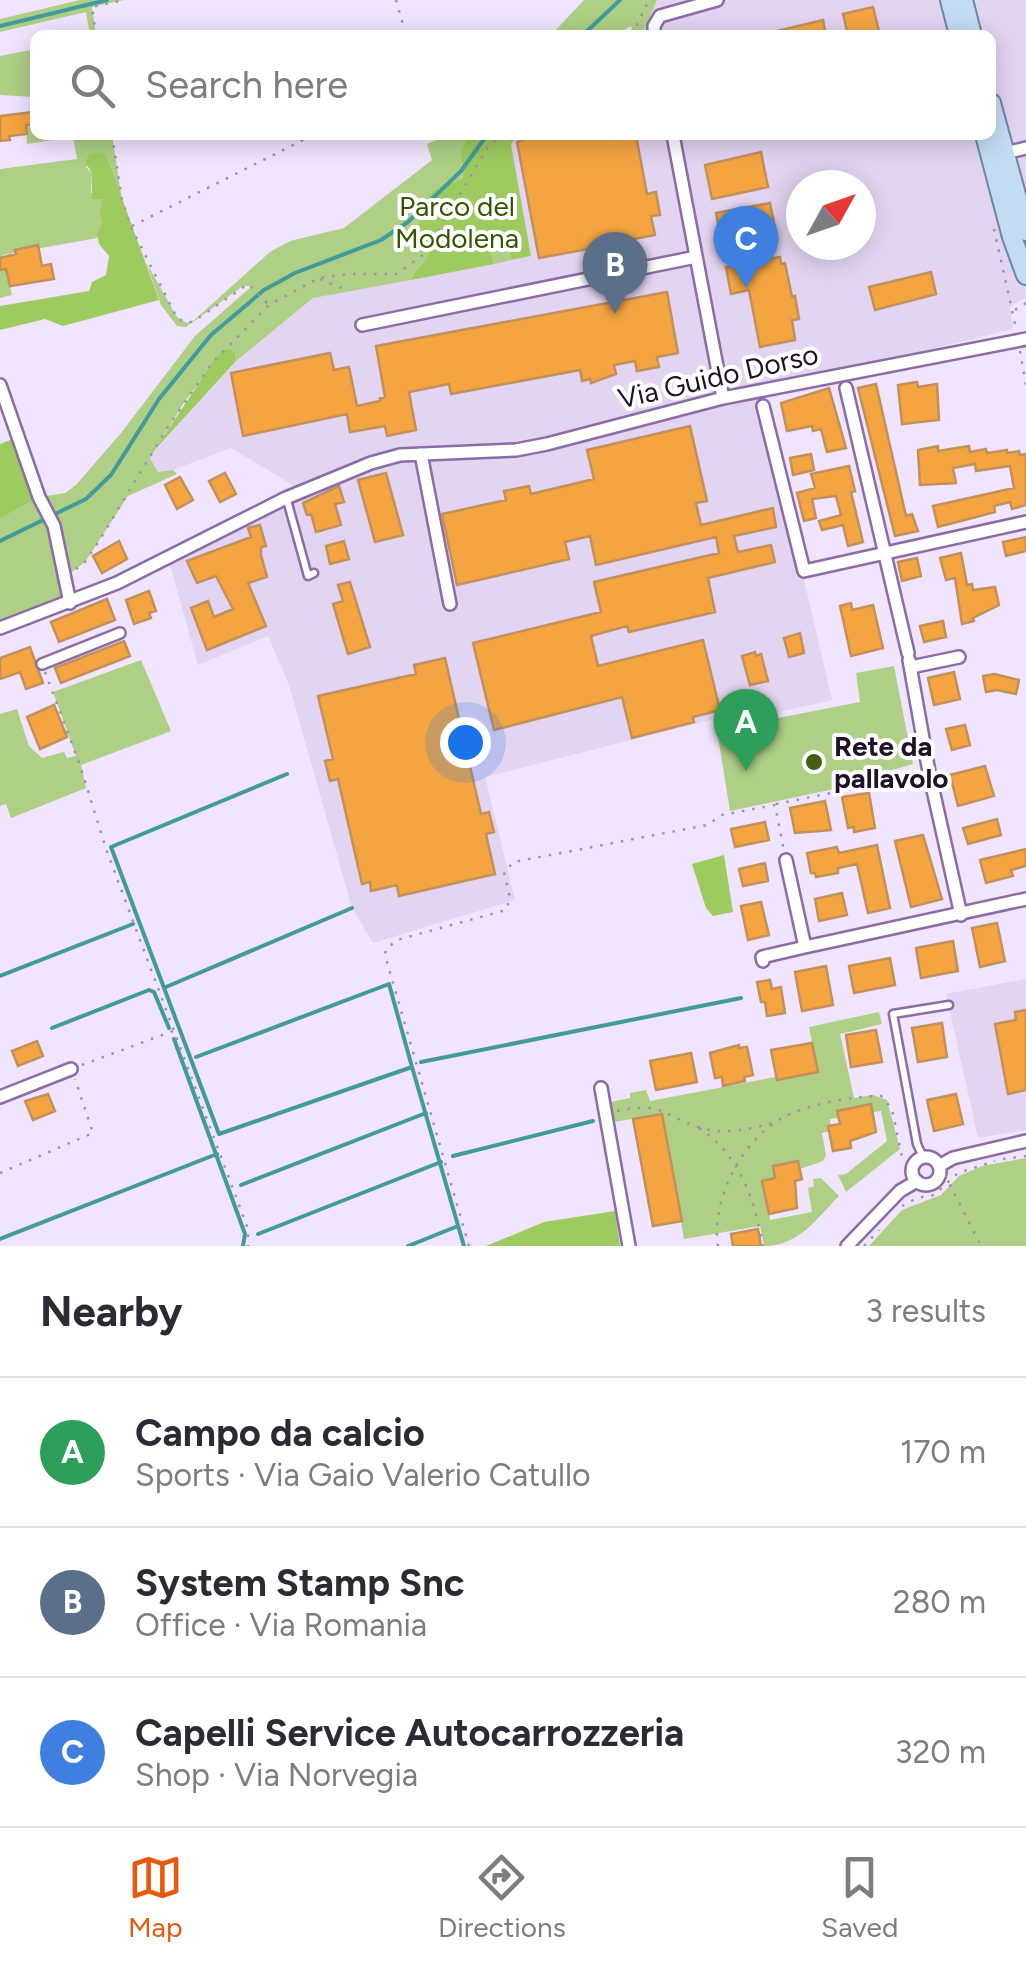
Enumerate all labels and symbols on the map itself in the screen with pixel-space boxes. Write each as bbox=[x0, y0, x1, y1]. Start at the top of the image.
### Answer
north arrow bbox=[786, 170, 876, 260]
park label: Parco del Modolena bbox=[395, 189, 519, 255]
pin: C bbox=[714, 206, 778, 288]
pin: B bbox=[582, 232, 648, 314]
street label: Via Guido Dorso bbox=[615, 336, 821, 416]
pin: A bbox=[714, 688, 778, 771]
your location bbox=[440, 717, 491, 768]
place label: Rete da pallavolo bbox=[834, 729, 949, 795]
marker: Rete da pallavolo bbox=[803, 751, 825, 773]

